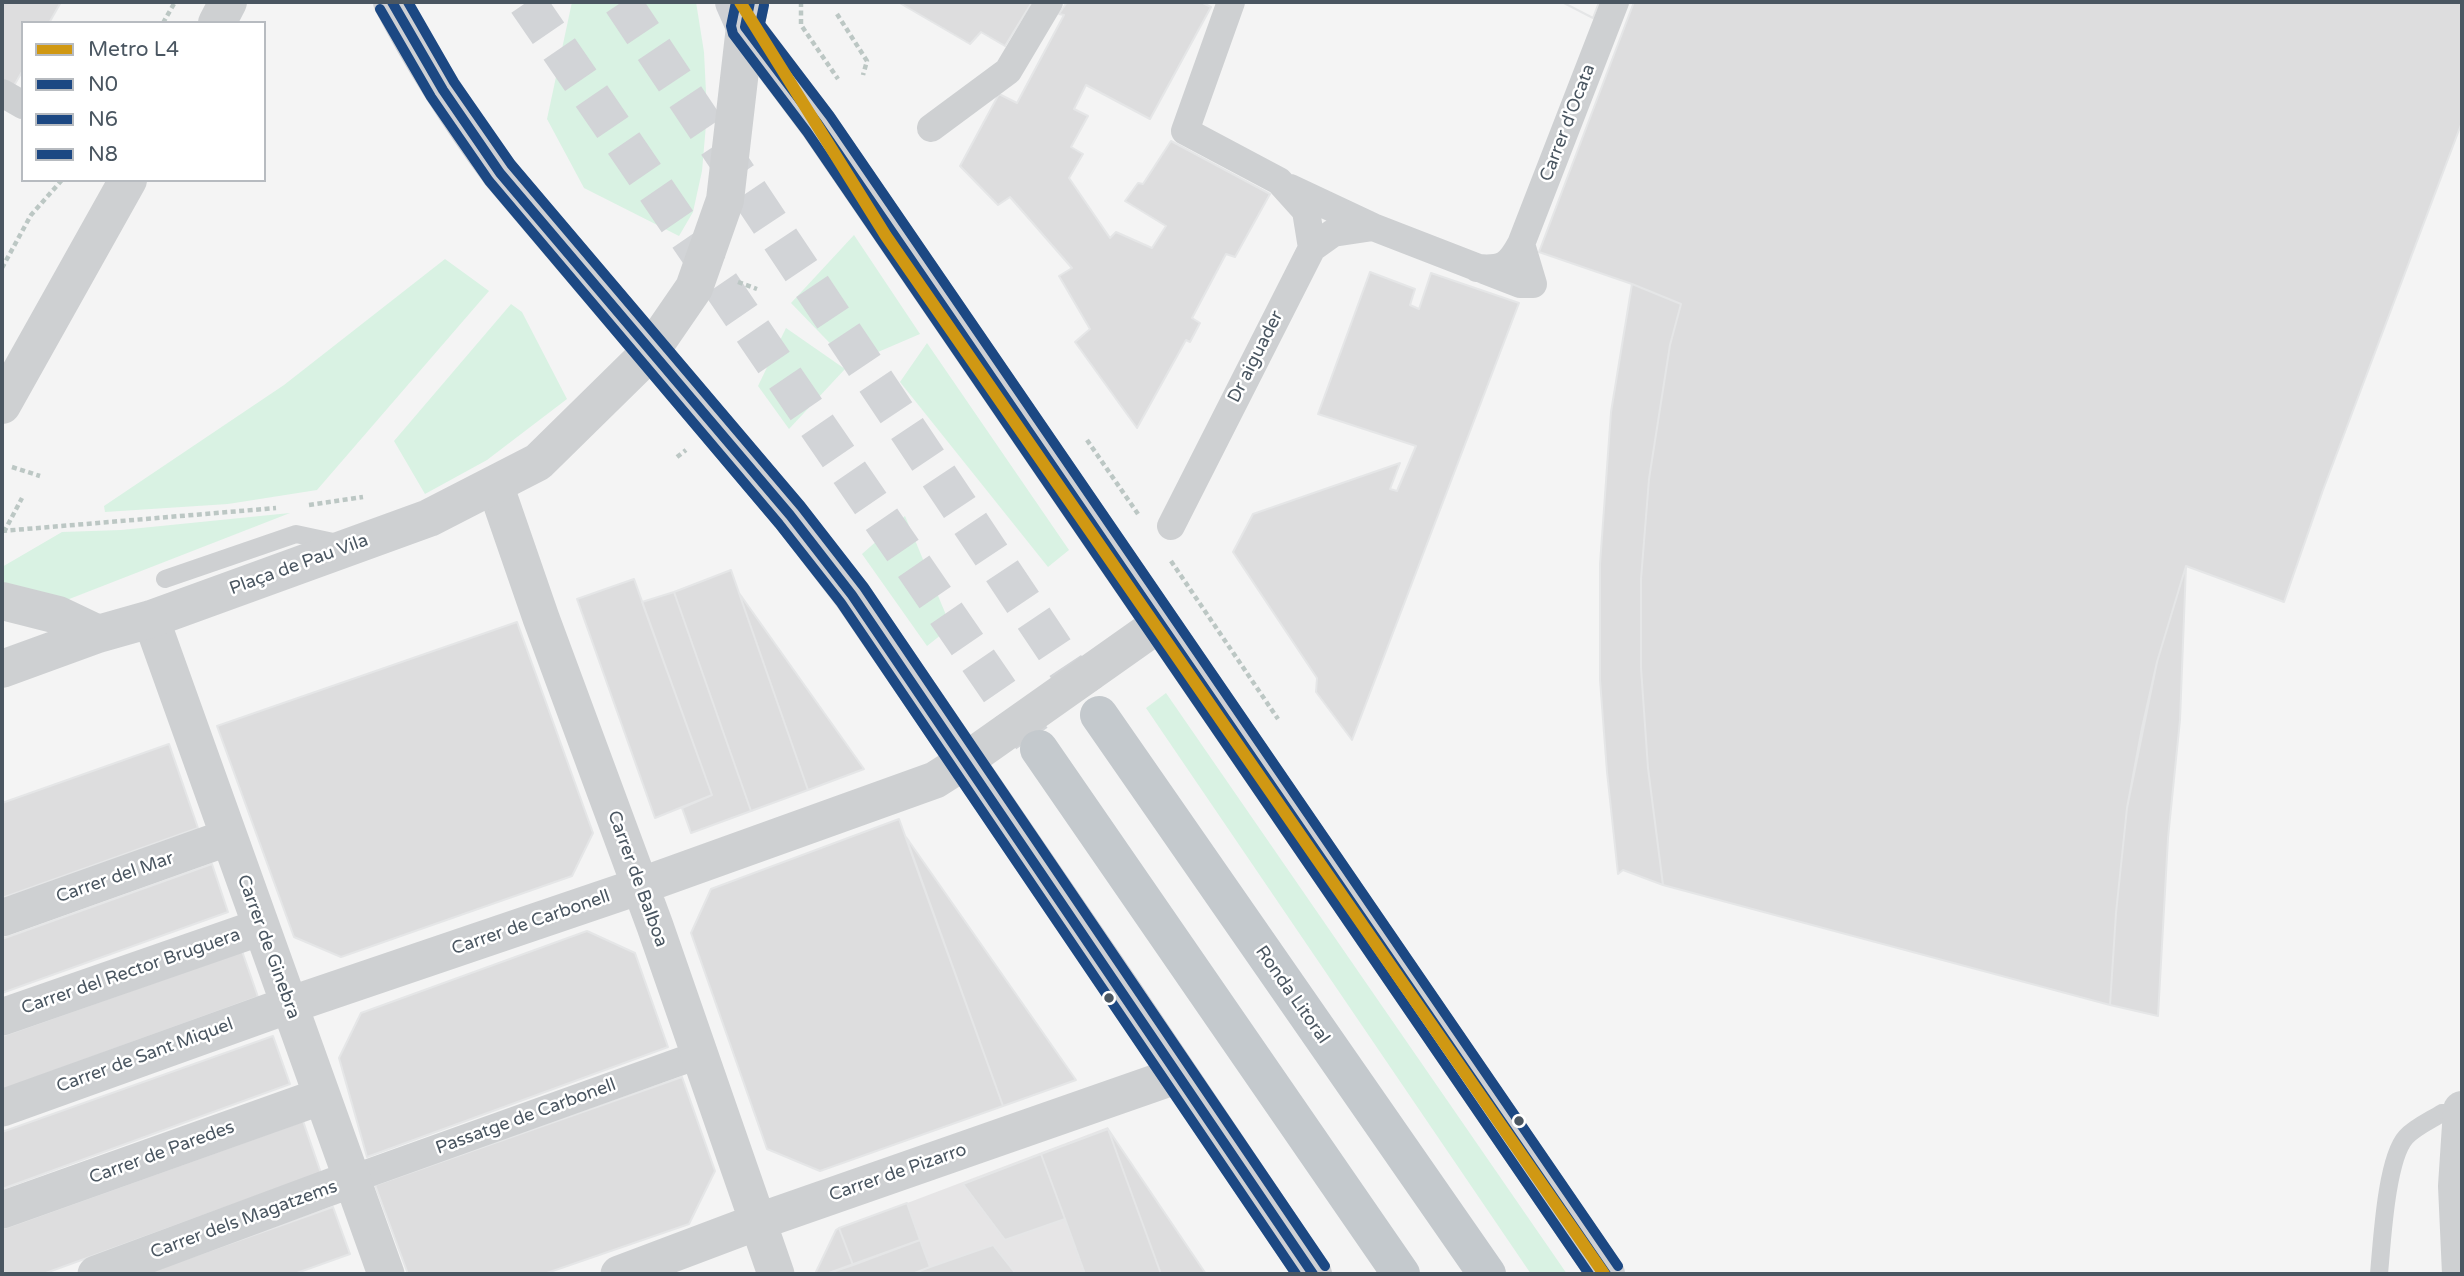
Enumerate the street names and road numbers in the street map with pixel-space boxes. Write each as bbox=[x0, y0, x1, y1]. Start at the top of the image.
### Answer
street label: Carrer d'Ocata bbox=[1536, 61, 1600, 185]
street label: Dr aiguader bbox=[1224, 307, 1288, 407]
street label: Plaça de Pau Vila bbox=[227, 530, 371, 600]
street label: Carrer de Balboa bbox=[602, 808, 672, 950]
street label: Carrer del Mar bbox=[53, 848, 177, 908]
street label: Carrer de Ginebra bbox=[232, 872, 304, 1022]
street label: Carrer de Carbonell bbox=[449, 886, 613, 960]
street label: Carrer del Rector Bruguera bbox=[19, 924, 243, 1020]
street label: Ronda Litoral bbox=[1250, 942, 1334, 1048]
street label: Carrer de Sant Miquel bbox=[54, 1014, 236, 1098]
street label: Passatge de Carbonell bbox=[433, 1074, 619, 1160]
street label: Carrer de Paredes bbox=[86, 1117, 238, 1189]
street label: Carrer de Pizarro bbox=[826, 1139, 970, 1207]
street label: Carrer dels Magatzems bbox=[148, 1176, 340, 1264]

